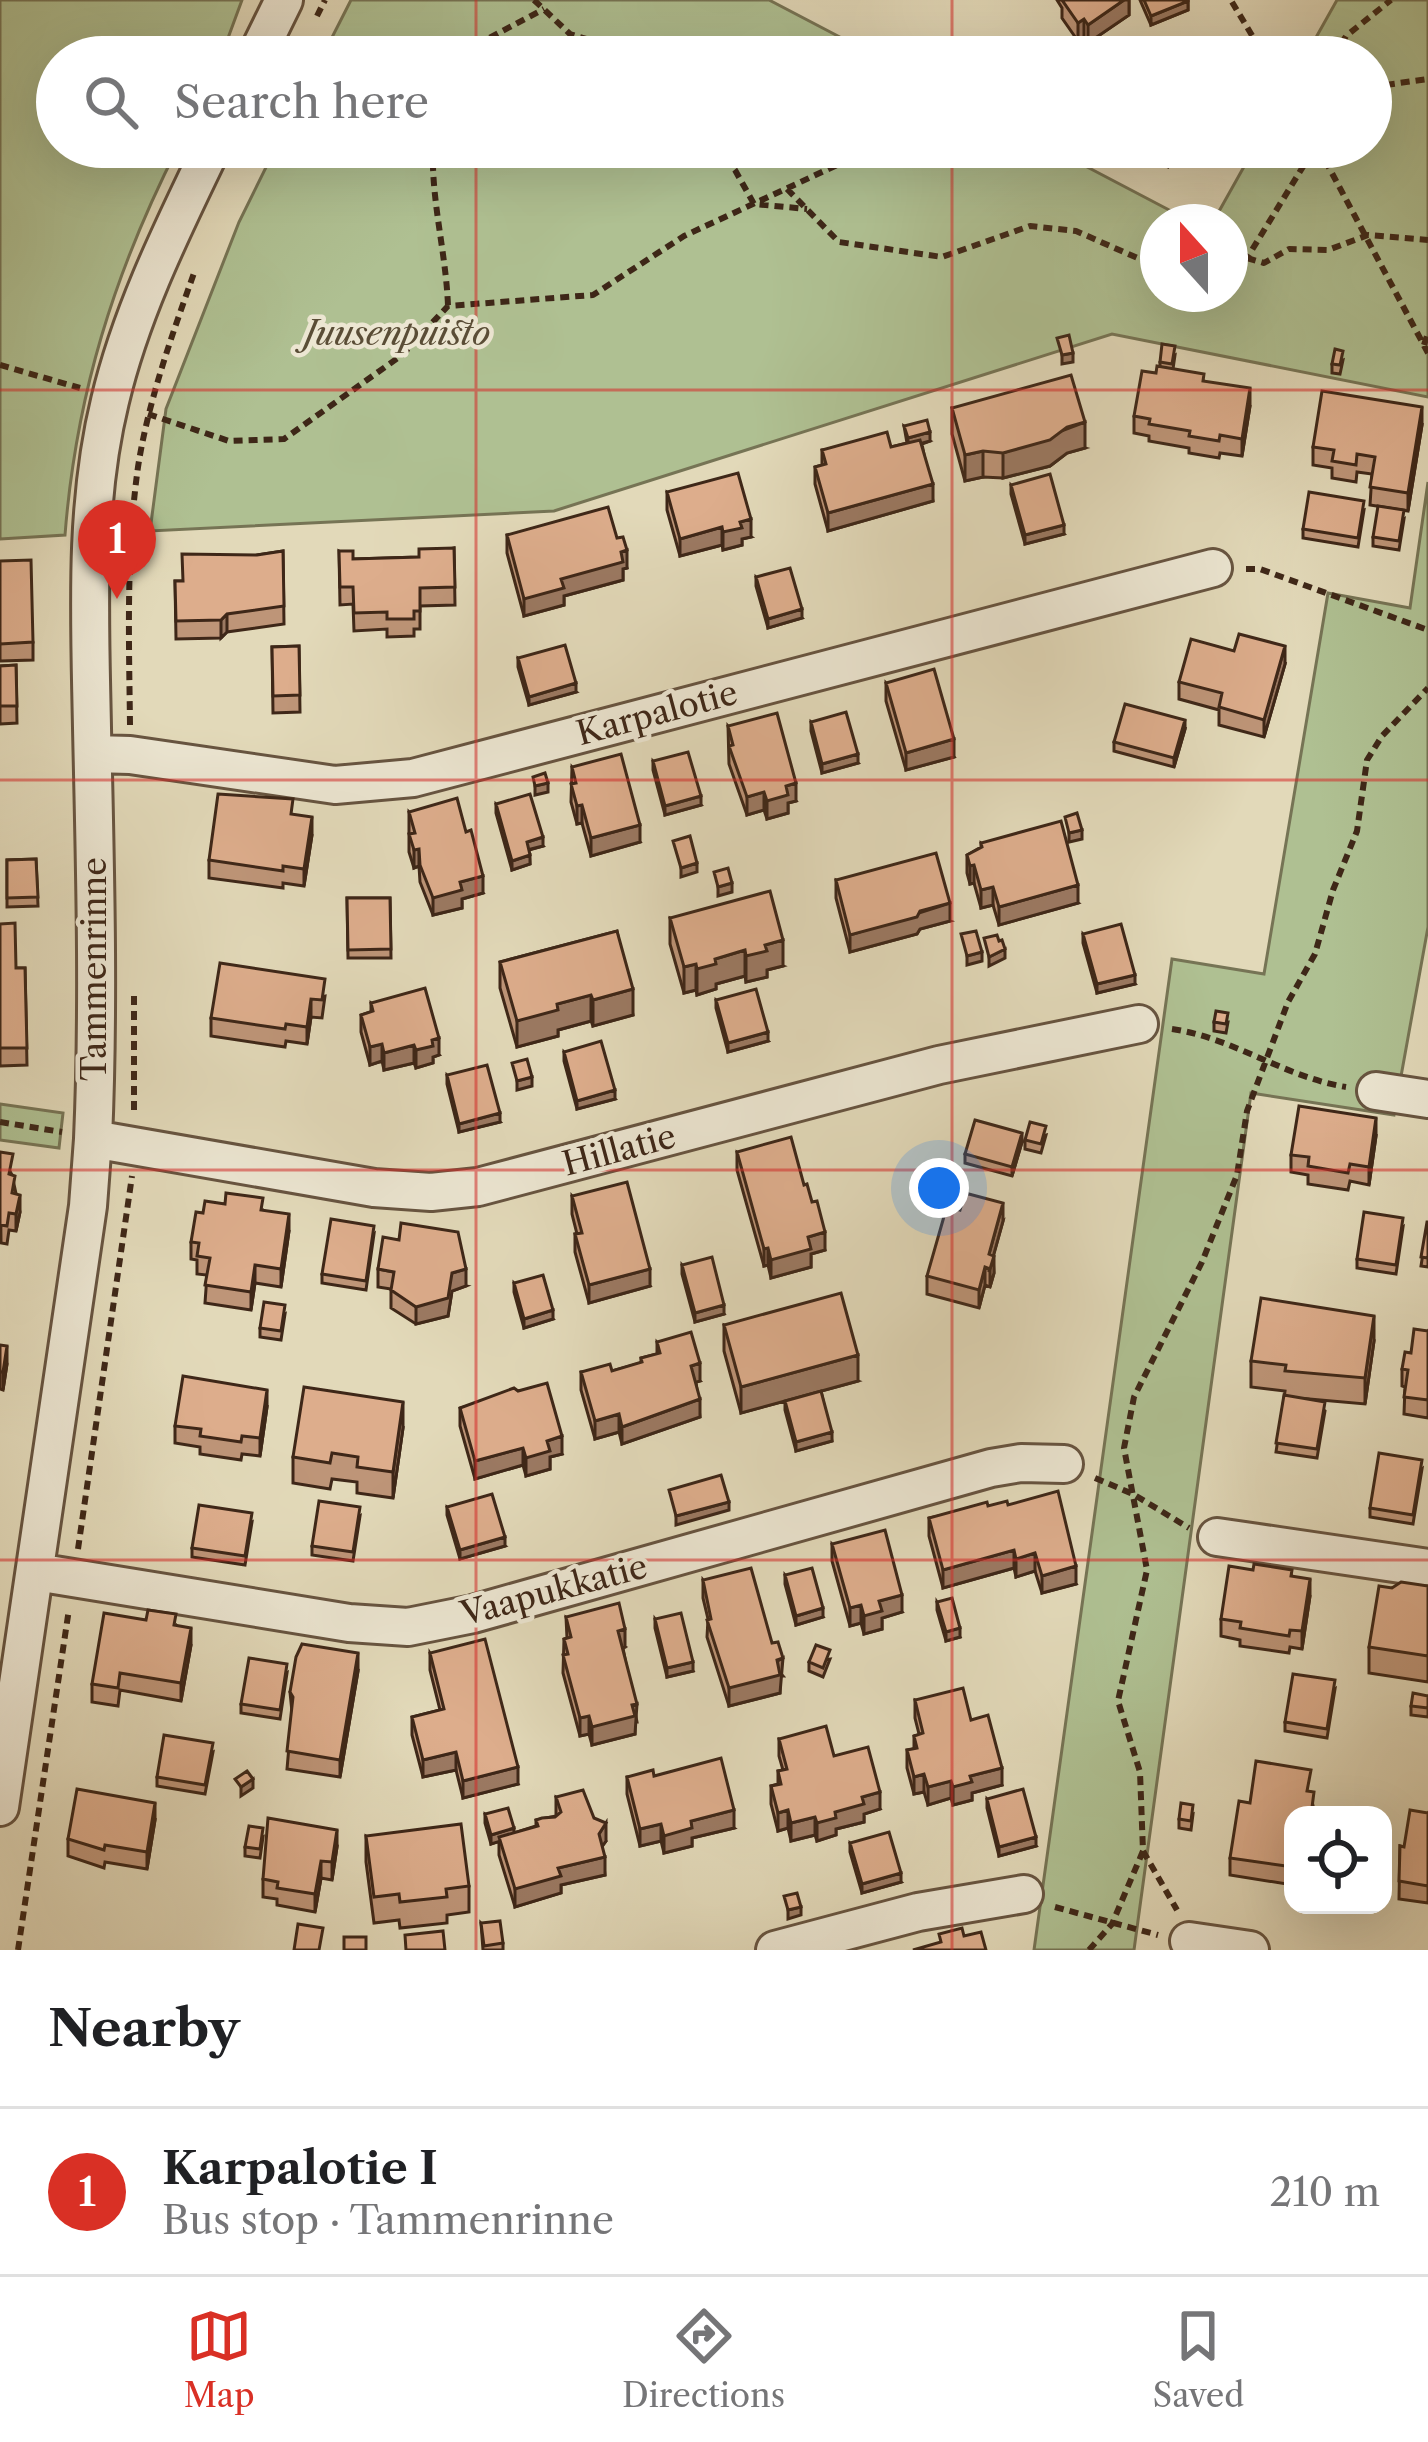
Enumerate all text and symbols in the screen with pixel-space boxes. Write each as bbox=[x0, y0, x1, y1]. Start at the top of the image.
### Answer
search box bbox=[36, 36, 1392, 168]
icon: search bbox=[78, 69, 144, 135]
text: Search here bbox=[174, 74, 429, 130]
north arrow bbox=[1140, 204, 1248, 312]
park label: Juusenpuisto bbox=[295, 313, 490, 354]
pin: 1 bbox=[78, 500, 156, 599]
street label: Karpalotie bbox=[572, 672, 742, 754]
street label: Tammenrinne bbox=[74, 857, 115, 1081]
street label: Hillatie bbox=[558, 1115, 680, 1185]
your location bbox=[909, 1158, 969, 1218]
street label: Vaapukkatie bbox=[455, 1545, 652, 1635]
map controls bbox=[1284, 1806, 1392, 1914]
button: locate bbox=[1284, 1806, 1392, 1914]
text: Nearby bbox=[48, 1997, 240, 2059]
text: Karpalotie I bbox=[162, 2140, 438, 2196]
text: 1 bbox=[78, 2168, 96, 2216]
text: 210 m bbox=[1270, 2168, 1380, 2216]
text: Bus stop · Tammenrinne bbox=[162, 2196, 614, 2244]
tab: Map bbox=[184, 2303, 255, 2416]
tab: Directions bbox=[622, 2303, 785, 2416]
tab: Saved bbox=[1153, 2303, 1244, 2416]

